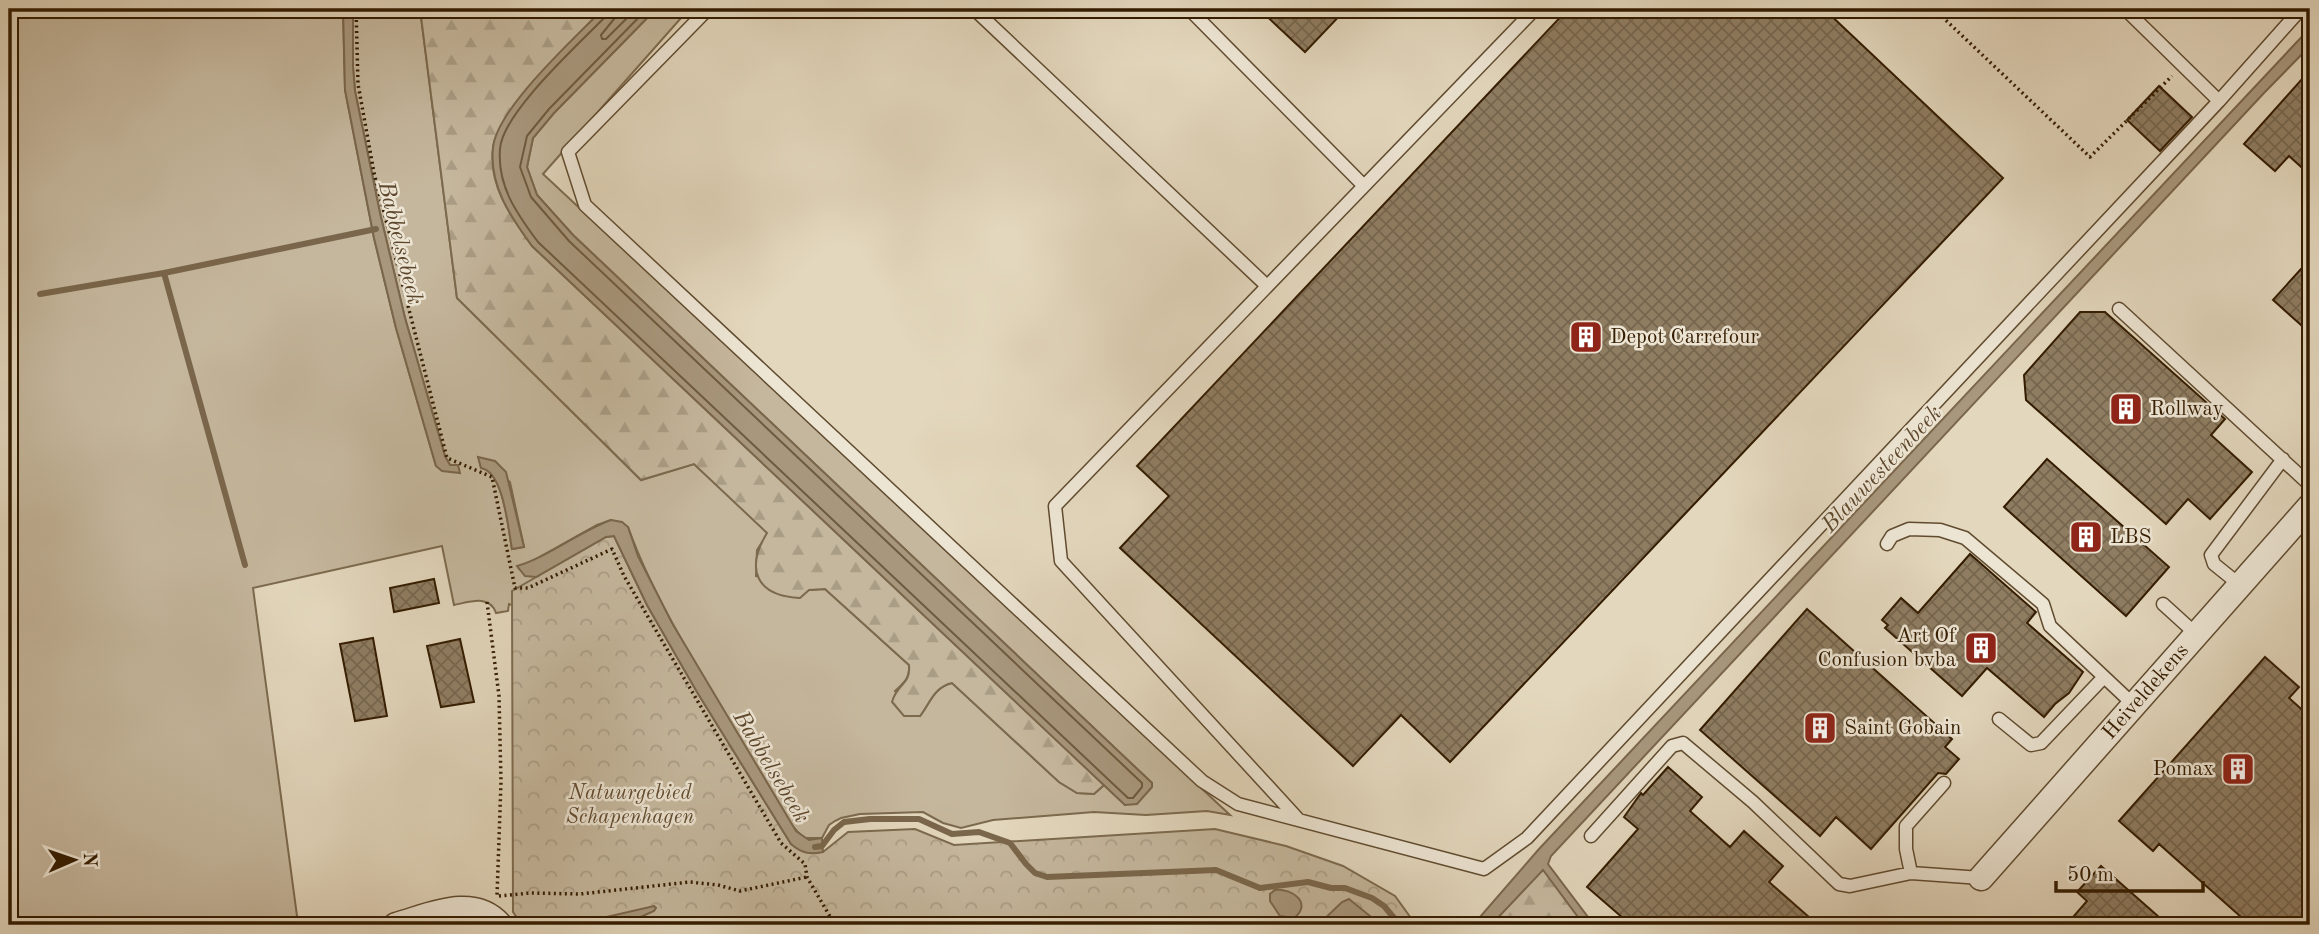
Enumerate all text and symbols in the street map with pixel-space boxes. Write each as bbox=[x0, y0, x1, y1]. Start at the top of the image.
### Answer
water label: Babbelsebeek bbox=[373, 178, 426, 307]
building icon: Depot Carrefour bbox=[1567, 318, 1605, 356]
place label: Depot Carrefour bbox=[1610, 327, 1759, 348]
building icon: Rollway bbox=[2107, 390, 2145, 428]
place label: Rollway bbox=[2150, 399, 2224, 420]
water label: Blauwesteenbeek bbox=[1817, 401, 1946, 538]
building icon: LBS bbox=[2067, 518, 2105, 556]
place label: LBS bbox=[2110, 527, 2152, 548]
place label: Art Of Confusion bvba bbox=[1817, 626, 1957, 671]
building icon: Art Of Confusion bvba bbox=[1962, 629, 2000, 667]
street label: Heiveldekens bbox=[2099, 640, 2193, 744]
water label: Babbelsebeek bbox=[728, 706, 813, 827]
building icon: Saint Gobain bbox=[1801, 709, 1839, 747]
place label: Saint Gobain bbox=[1844, 718, 1961, 739]
building icon: Pomax bbox=[2219, 750, 2257, 788]
place label: Pomax bbox=[2152, 759, 2214, 780]
park label: Natuurgebied Schapenhagen bbox=[566, 783, 694, 828]
north arrow bbox=[38, 825, 108, 895]
scale bar bbox=[2056, 850, 2204, 894]
text: N bbox=[79, 852, 98, 868]
text: 50 m bbox=[2067, 865, 2114, 886]

